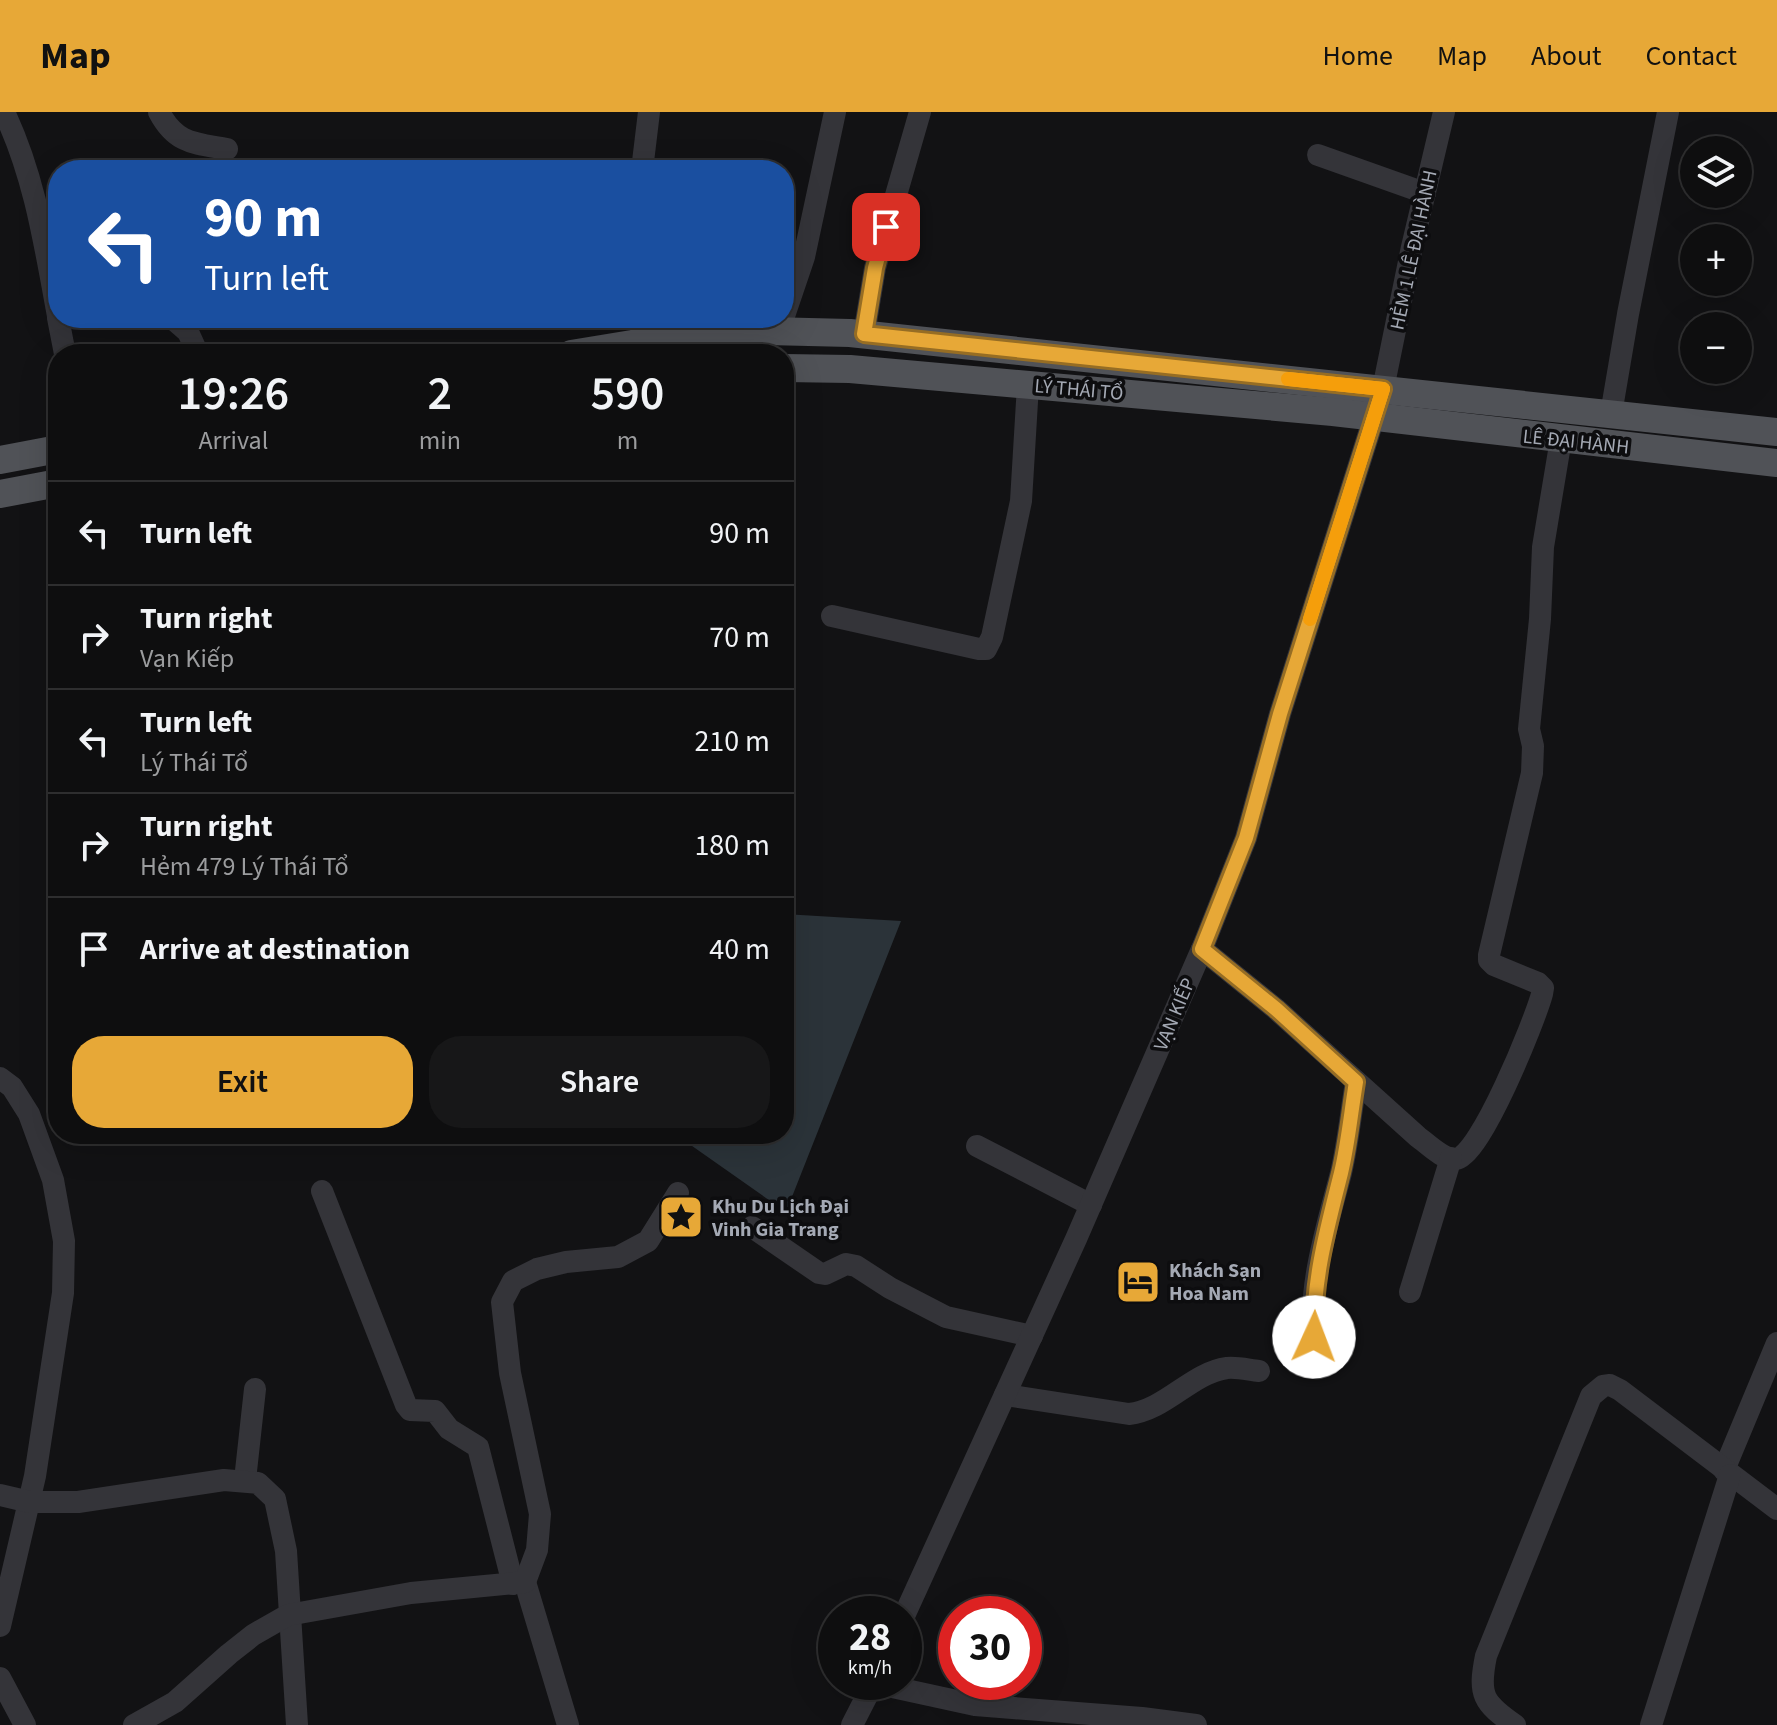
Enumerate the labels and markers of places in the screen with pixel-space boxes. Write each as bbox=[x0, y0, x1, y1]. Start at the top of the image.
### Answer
pin bbox=[852, 193, 920, 261]
place icon: Khu Du Lịch Đại Vinh Gia Trang bbox=[657, 1193, 705, 1241]
place label: Khu Du Lịch Đại Vinh Gia Trang bbox=[711, 1193, 849, 1244]
place label: Khách Sạn Hoa Nam bbox=[1169, 1257, 1261, 1308]
hotel icon: Khách Sạn Hoa Nam bbox=[1114, 1258, 1162, 1306]

